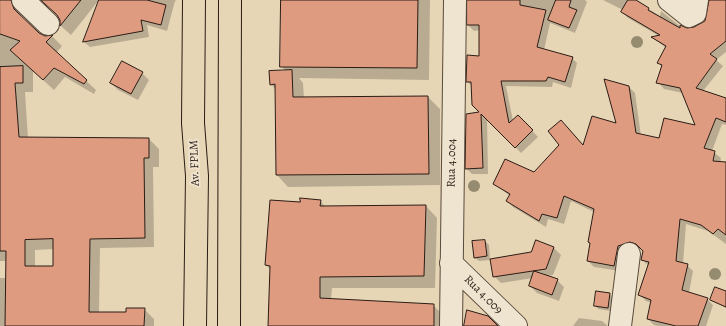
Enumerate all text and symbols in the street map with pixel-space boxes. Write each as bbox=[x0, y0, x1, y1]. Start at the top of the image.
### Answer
street label: Rua 4.004 bbox=[444, 139, 460, 187]
street label: Av. FPLM bbox=[187, 140, 203, 186]
street label: Rua 4.009 bbox=[461, 273, 505, 317]

